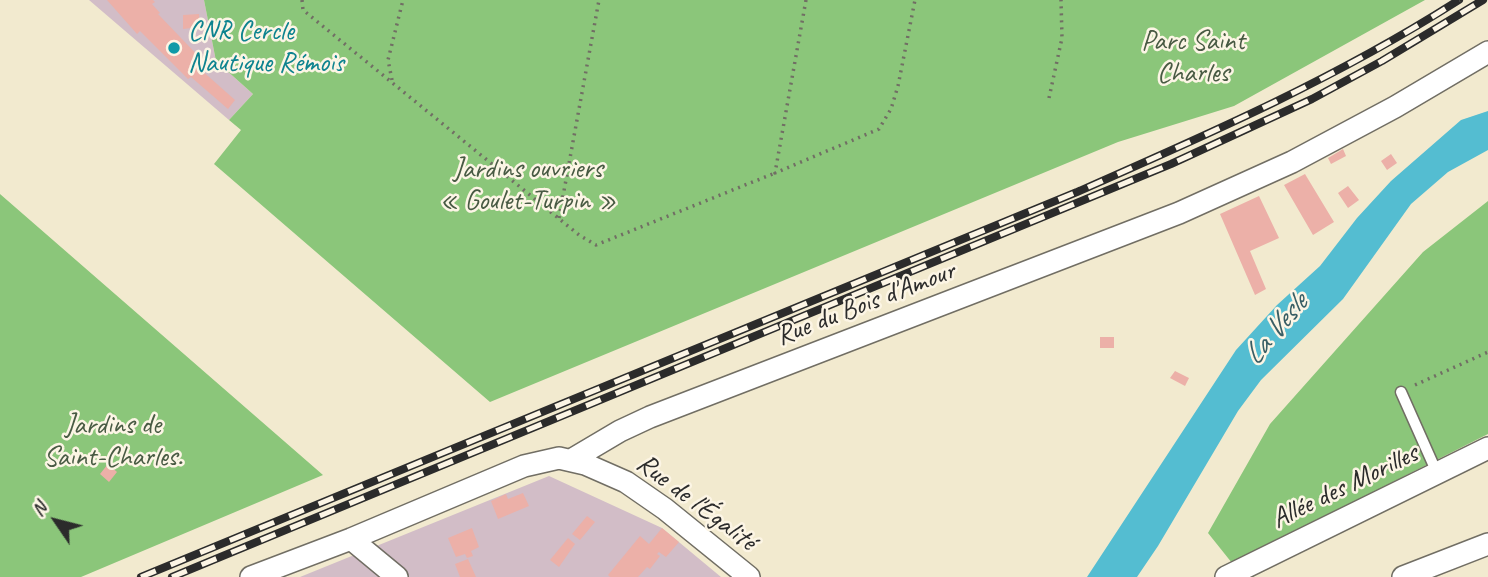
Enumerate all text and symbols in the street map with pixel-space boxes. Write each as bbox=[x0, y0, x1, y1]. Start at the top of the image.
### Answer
place label: CNR Cercle Nautique Rémois bbox=[188, 15, 344, 81]
park label: Parc Saint Charles bbox=[1141, 25, 1245, 91]
marker: CNR Cercle Nautique Rémois bbox=[166, 40, 182, 56]
park label: Jardins ouvriers « Goulet-Turpin » bbox=[440, 153, 616, 219]
street label: Rue du Bois d'Amour bbox=[772, 254, 960, 354]
water label: La Vesle bbox=[1236, 287, 1316, 373]
park label: Jardins de Saint-Charles. bbox=[43, 409, 183, 475]
street label: Allée des Morilles bbox=[1266, 437, 1424, 537]
street label: Rue de l'Égalité bbox=[630, 447, 762, 559]
north arrow bbox=[21, 486, 91, 556]
text: N bbox=[26, 497, 52, 521]

